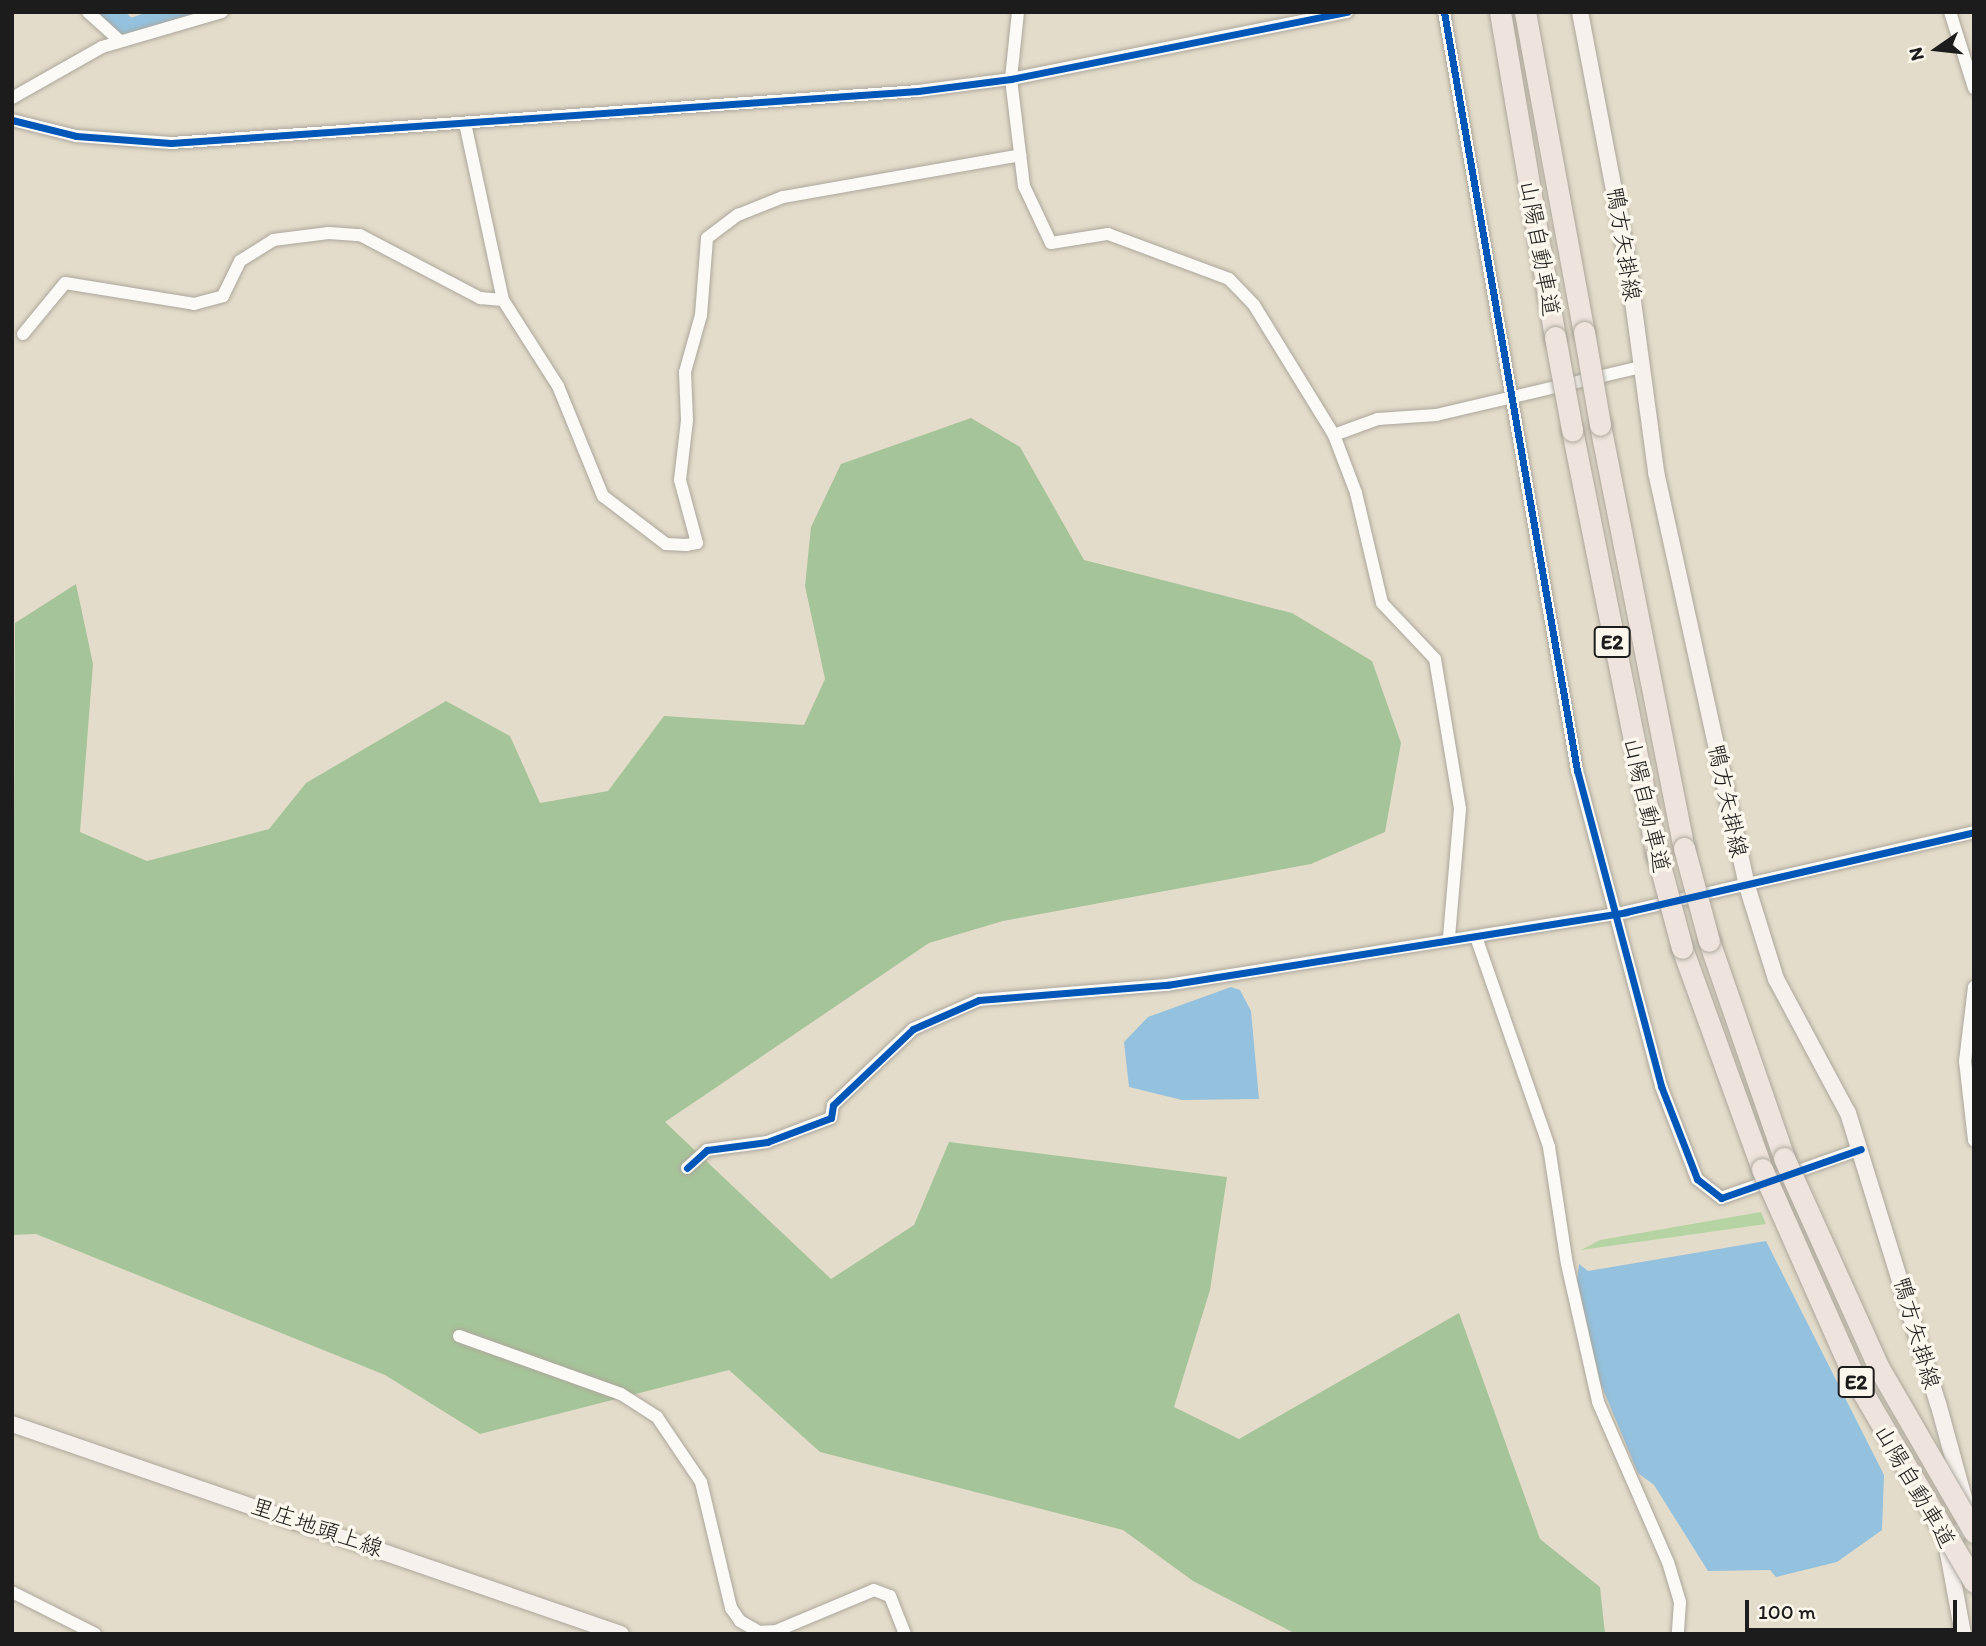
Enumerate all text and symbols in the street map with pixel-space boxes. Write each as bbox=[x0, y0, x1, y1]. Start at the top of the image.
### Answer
north arrow bbox=[1902, 14, 1972, 84]
text: N bbox=[1903, 45, 1929, 63]
street label: 山陽自動車道 bbox=[1514, 178, 1566, 318]
street label: 鴨方矢掛線 bbox=[1601, 185, 1647, 303]
road number: E2 bbox=[1593, 624, 1631, 660]
street label: 山陽自動車道 bbox=[1618, 735, 1676, 875]
street label: 鴨方矢掛線 bbox=[1703, 742, 1753, 860]
street label: 鴨方矢掛線 bbox=[1888, 1274, 1946, 1392]
road number: E2 bbox=[1837, 1364, 1875, 1400]
street label: 山陽自動車道 bbox=[1869, 1419, 1961, 1553]
street label: 里庄地頭上線 bbox=[247, 1491, 387, 1563]
scale bar bbox=[1748, 1586, 1960, 1630]
text: 100 m bbox=[1758, 1599, 1816, 1624]

